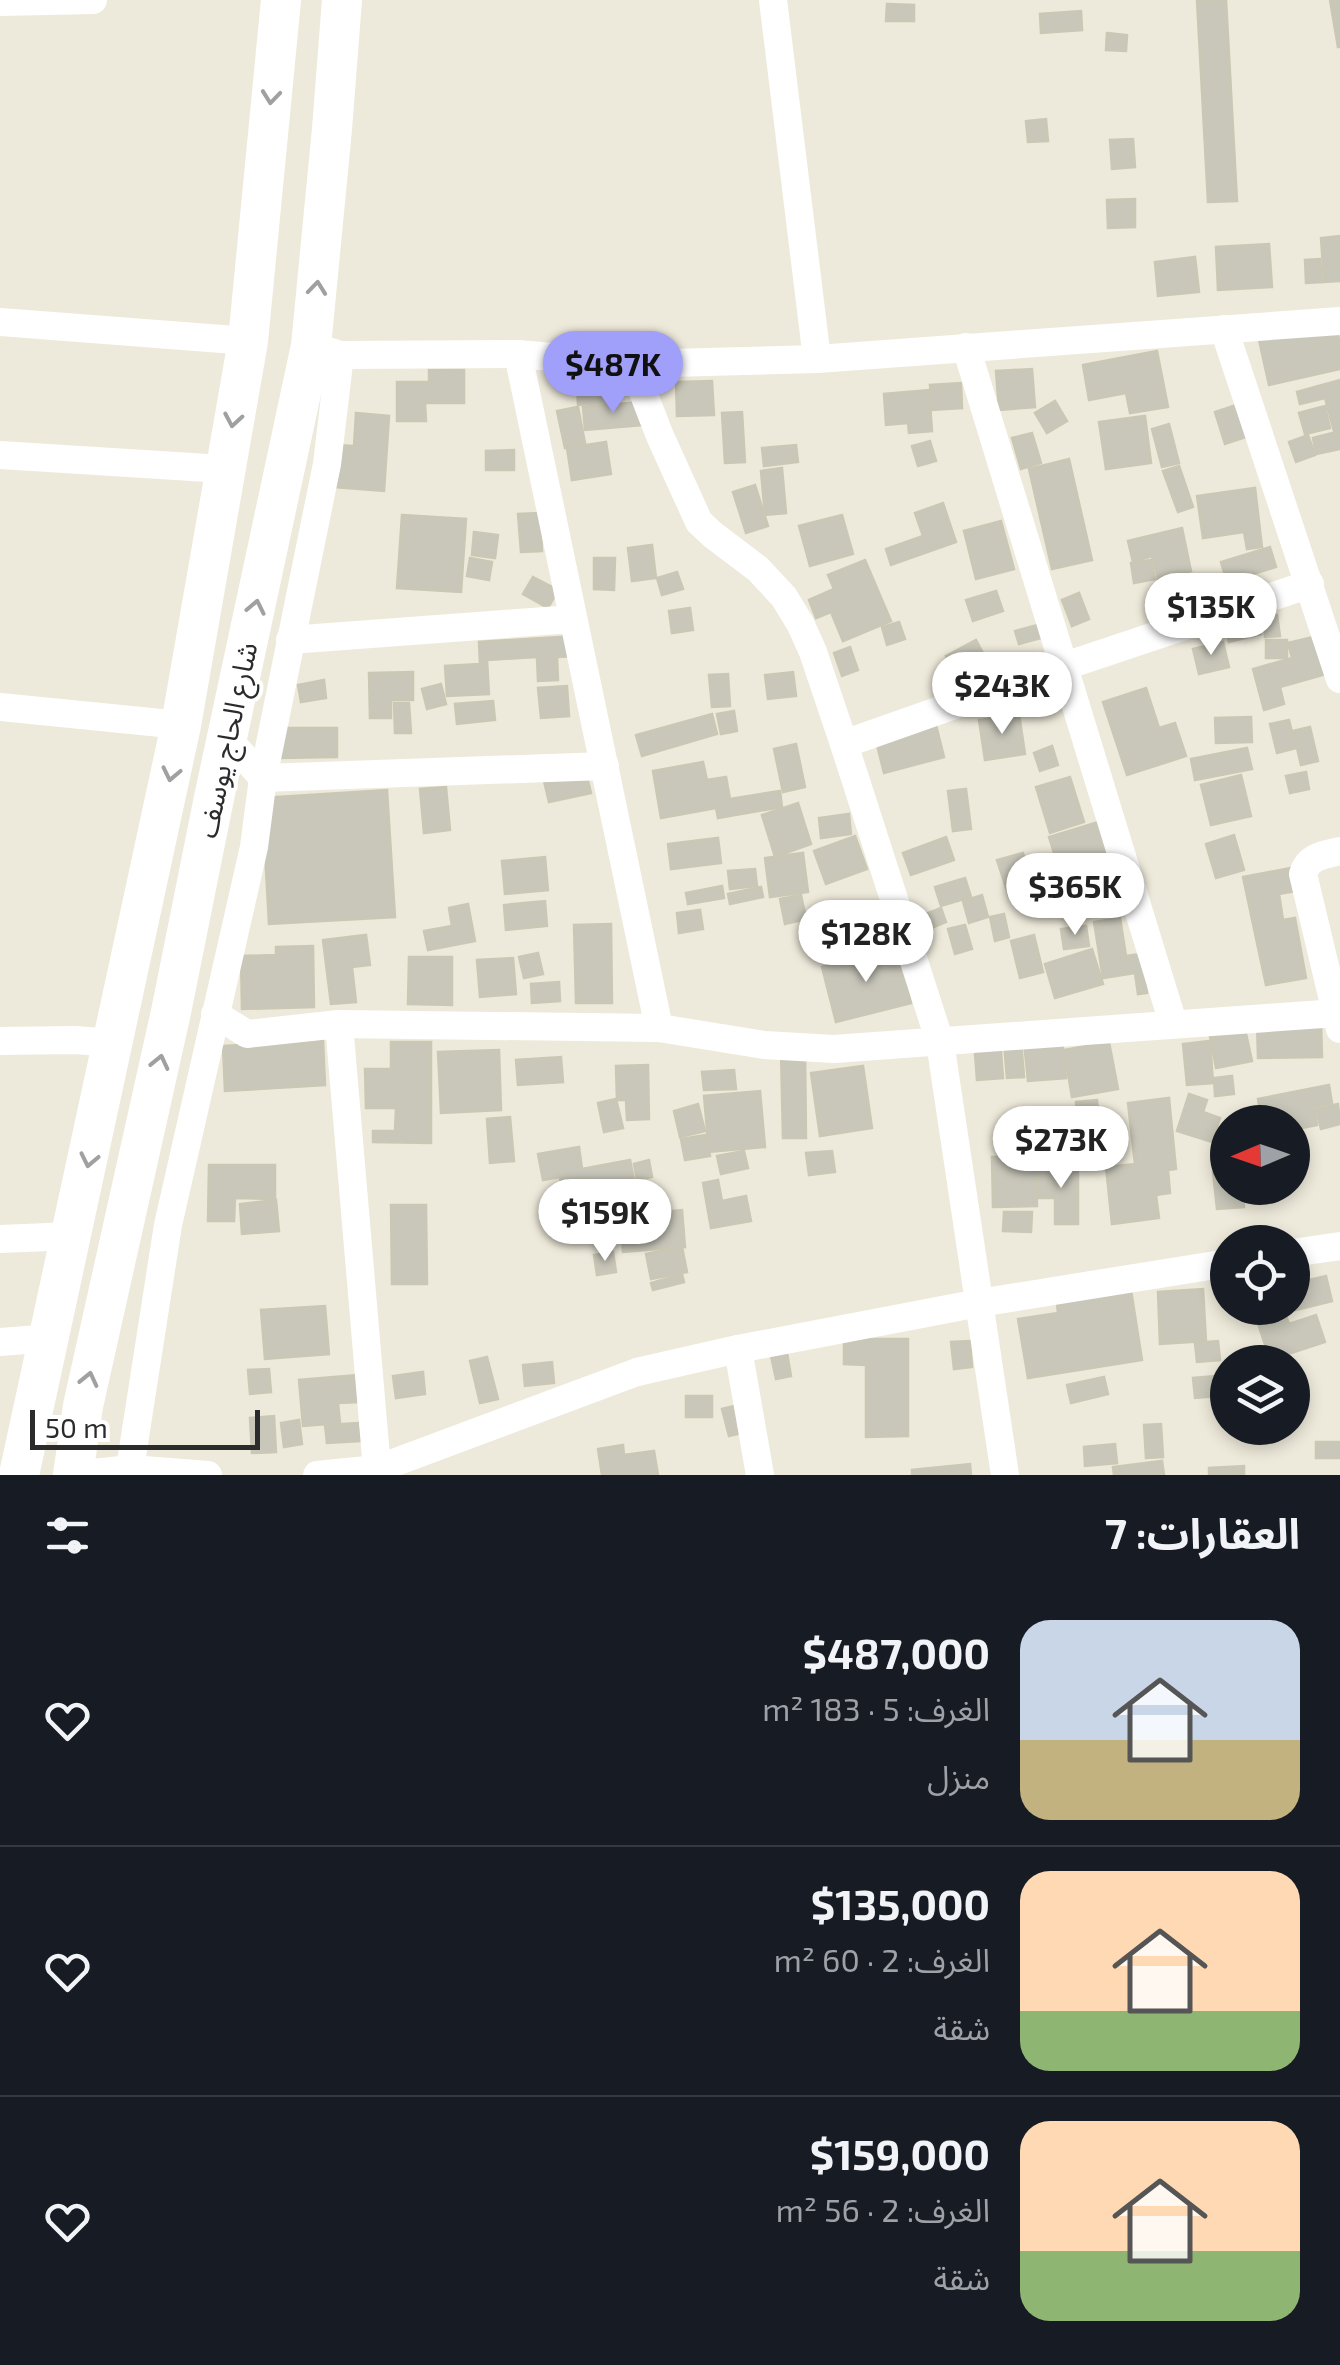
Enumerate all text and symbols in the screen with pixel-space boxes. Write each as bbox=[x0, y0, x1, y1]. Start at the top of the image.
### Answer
one-way arrow bbox=[261, 89, 283, 105]
one-way arrow bbox=[305, 279, 327, 295]
pin: $487K bbox=[543, 331, 683, 416]
text: $487K bbox=[565, 344, 661, 382]
one-way arrow bbox=[224, 411, 245, 428]
pin: $135K bbox=[1141, 573, 1281, 658]
text: $135K bbox=[1167, 586, 1255, 624]
one-way arrow bbox=[245, 599, 266, 616]
street label: شارع الحاج يوسف bbox=[189, 639, 268, 842]
pin: $243K bbox=[932, 652, 1072, 737]
text: $243K bbox=[954, 665, 1050, 703]
one-way arrow bbox=[162, 765, 183, 782]
pin: $365K bbox=[1005, 853, 1145, 938]
text: $365K bbox=[1028, 866, 1122, 904]
pin: $128K bbox=[796, 900, 936, 985]
text: $128K bbox=[820, 913, 912, 951]
one-way arrow bbox=[148, 1054, 169, 1071]
north arrow bbox=[1210, 1105, 1310, 1205]
map controls bbox=[1210, 1105, 1310, 1445]
pin: $273K bbox=[991, 1106, 1131, 1191]
text: $273K bbox=[1015, 1119, 1107, 1157]
one-way arrow bbox=[79, 1152, 100, 1169]
pin: $159K bbox=[535, 1179, 675, 1264]
text: $159K bbox=[560, 1192, 650, 1230]
button: locate bbox=[1210, 1225, 1310, 1325]
button: layers bbox=[1210, 1345, 1310, 1445]
one-way arrow bbox=[77, 1371, 98, 1388]
scale bar bbox=[30, 1405, 260, 1450]
text: 50 m bbox=[45, 1410, 108, 1444]
text: العقارات: 7 bbox=[1105, 1507, 1300, 1557]
icon: filters bbox=[40, 1508, 95, 1563]
text: $487,000 bbox=[803, 1627, 990, 1677]
icon: home bbox=[1100, 1660, 1220, 1780]
text: الغرف: 5 · 183 m² bbox=[762, 1689, 990, 1727]
icon: heart bbox=[40, 1693, 95, 1748]
text: منزل bbox=[927, 1757, 990, 1795]
text: $135,000 bbox=[811, 1878, 990, 1928]
icon: home bbox=[1100, 1911, 1220, 2031]
text: الغرف: 2 · 60 m² bbox=[774, 1940, 990, 1978]
icon: heart bbox=[40, 1944, 95, 1999]
text: شقة bbox=[934, 2008, 990, 2046]
text: $159,000 bbox=[810, 2128, 990, 2178]
icon: home bbox=[1100, 2161, 1220, 2281]
text: الغرف: 2 · 56 m² bbox=[776, 2190, 990, 2228]
icon: heart bbox=[40, 2194, 95, 2249]
text: شقة bbox=[934, 2258, 990, 2296]

